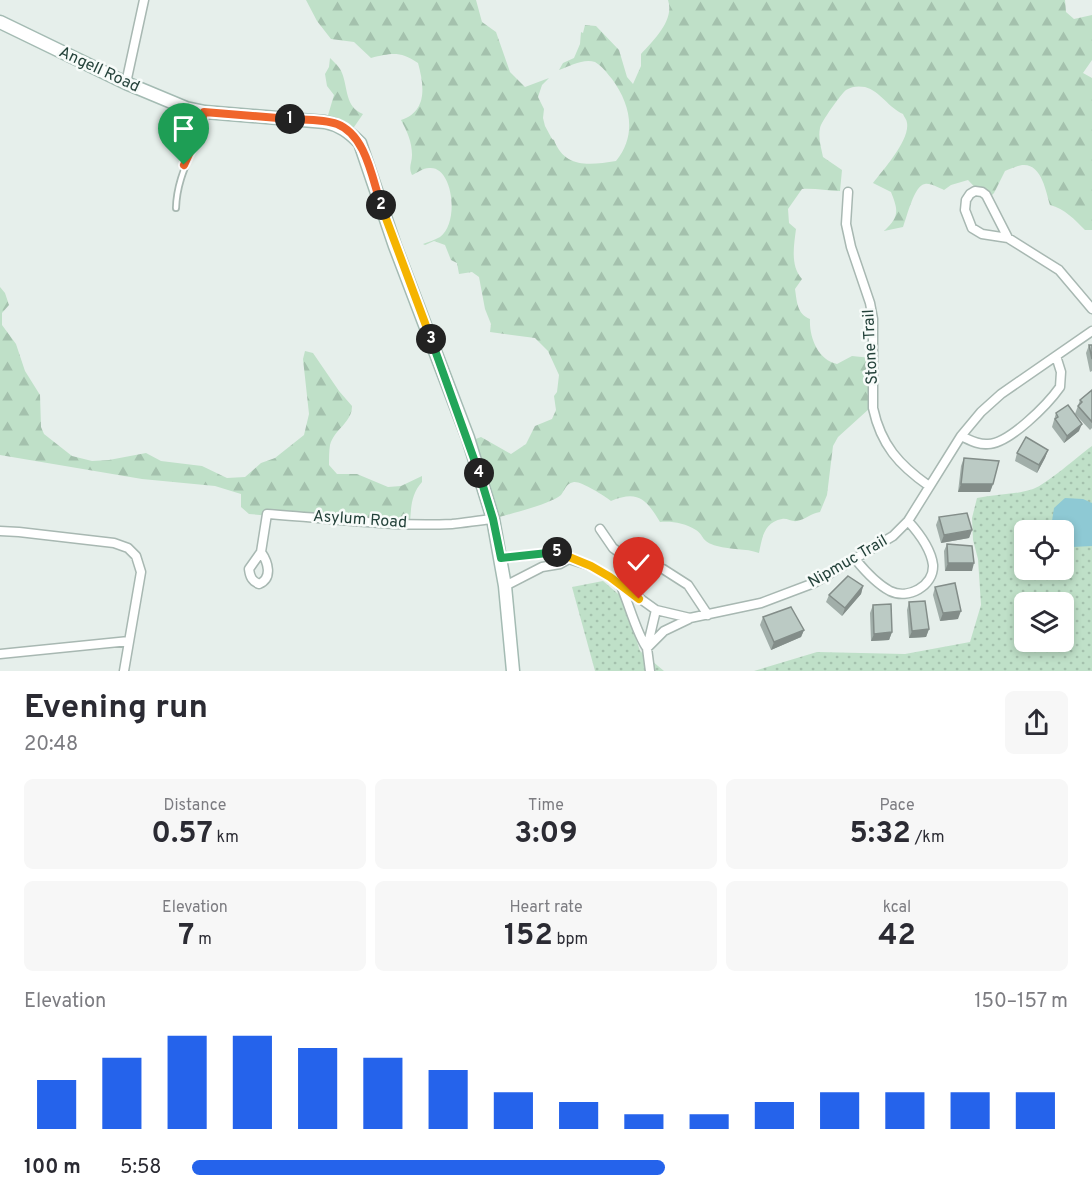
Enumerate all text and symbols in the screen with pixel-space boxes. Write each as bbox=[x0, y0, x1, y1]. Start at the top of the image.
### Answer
street label: Angell Road bbox=[55, 43, 143, 97]
pin bbox=[158, 103, 209, 165]
pin: 1 bbox=[275, 104, 305, 134]
text: 1 bbox=[287, 109, 293, 129]
icon: arrive bbox=[167, 112, 200, 145]
pin: 2 bbox=[366, 190, 396, 220]
text: 2 bbox=[376, 195, 386, 215]
street label: Stone Trail bbox=[859, 309, 883, 385]
pin: 3 bbox=[416, 324, 446, 354]
text: 3 bbox=[426, 329, 436, 349]
pin: 4 bbox=[464, 458, 494, 488]
text: 4 bbox=[474, 463, 484, 483]
street label: Asylum Road bbox=[312, 507, 408, 533]
map controls bbox=[1014, 520, 1074, 652]
button: locate bbox=[1014, 520, 1074, 580]
street label: Nipmuc Trail bbox=[805, 531, 891, 593]
pin: 5 bbox=[542, 537, 572, 567]
pin bbox=[613, 537, 664, 599]
text: 5 bbox=[552, 542, 562, 562]
icon: check bbox=[622, 546, 655, 579]
button: layers bbox=[1014, 592, 1074, 652]
text: Evening run bbox=[24, 688, 208, 730]
button: share bbox=[1005, 691, 1068, 754]
text: 20:48 bbox=[24, 732, 78, 758]
text: Distance bbox=[164, 796, 226, 816]
text: Time bbox=[528, 796, 564, 816]
text: Pace bbox=[879, 796, 915, 816]
text: 0.57 bbox=[151, 816, 213, 853]
text: 3:09 bbox=[514, 816, 578, 853]
text: 5:32 bbox=[850, 816, 911, 853]
text: km bbox=[213, 828, 239, 848]
text: /km bbox=[911, 828, 944, 848]
text: Elevation bbox=[162, 898, 228, 918]
text: Heart rate bbox=[509, 898, 583, 918]
text: kcal bbox=[883, 898, 911, 918]
text: 7 bbox=[178, 918, 194, 955]
text: 152 bbox=[504, 918, 553, 955]
text: 42 bbox=[878, 918, 916, 955]
text: m bbox=[194, 930, 212, 950]
text: bpm bbox=[553, 930, 588, 950]
text: Elevation bbox=[24, 989, 106, 1015]
text: 150–157 m bbox=[974, 989, 1068, 1015]
text: 100 m bbox=[24, 1155, 81, 1181]
text: 5:58 bbox=[120, 1155, 162, 1181]

